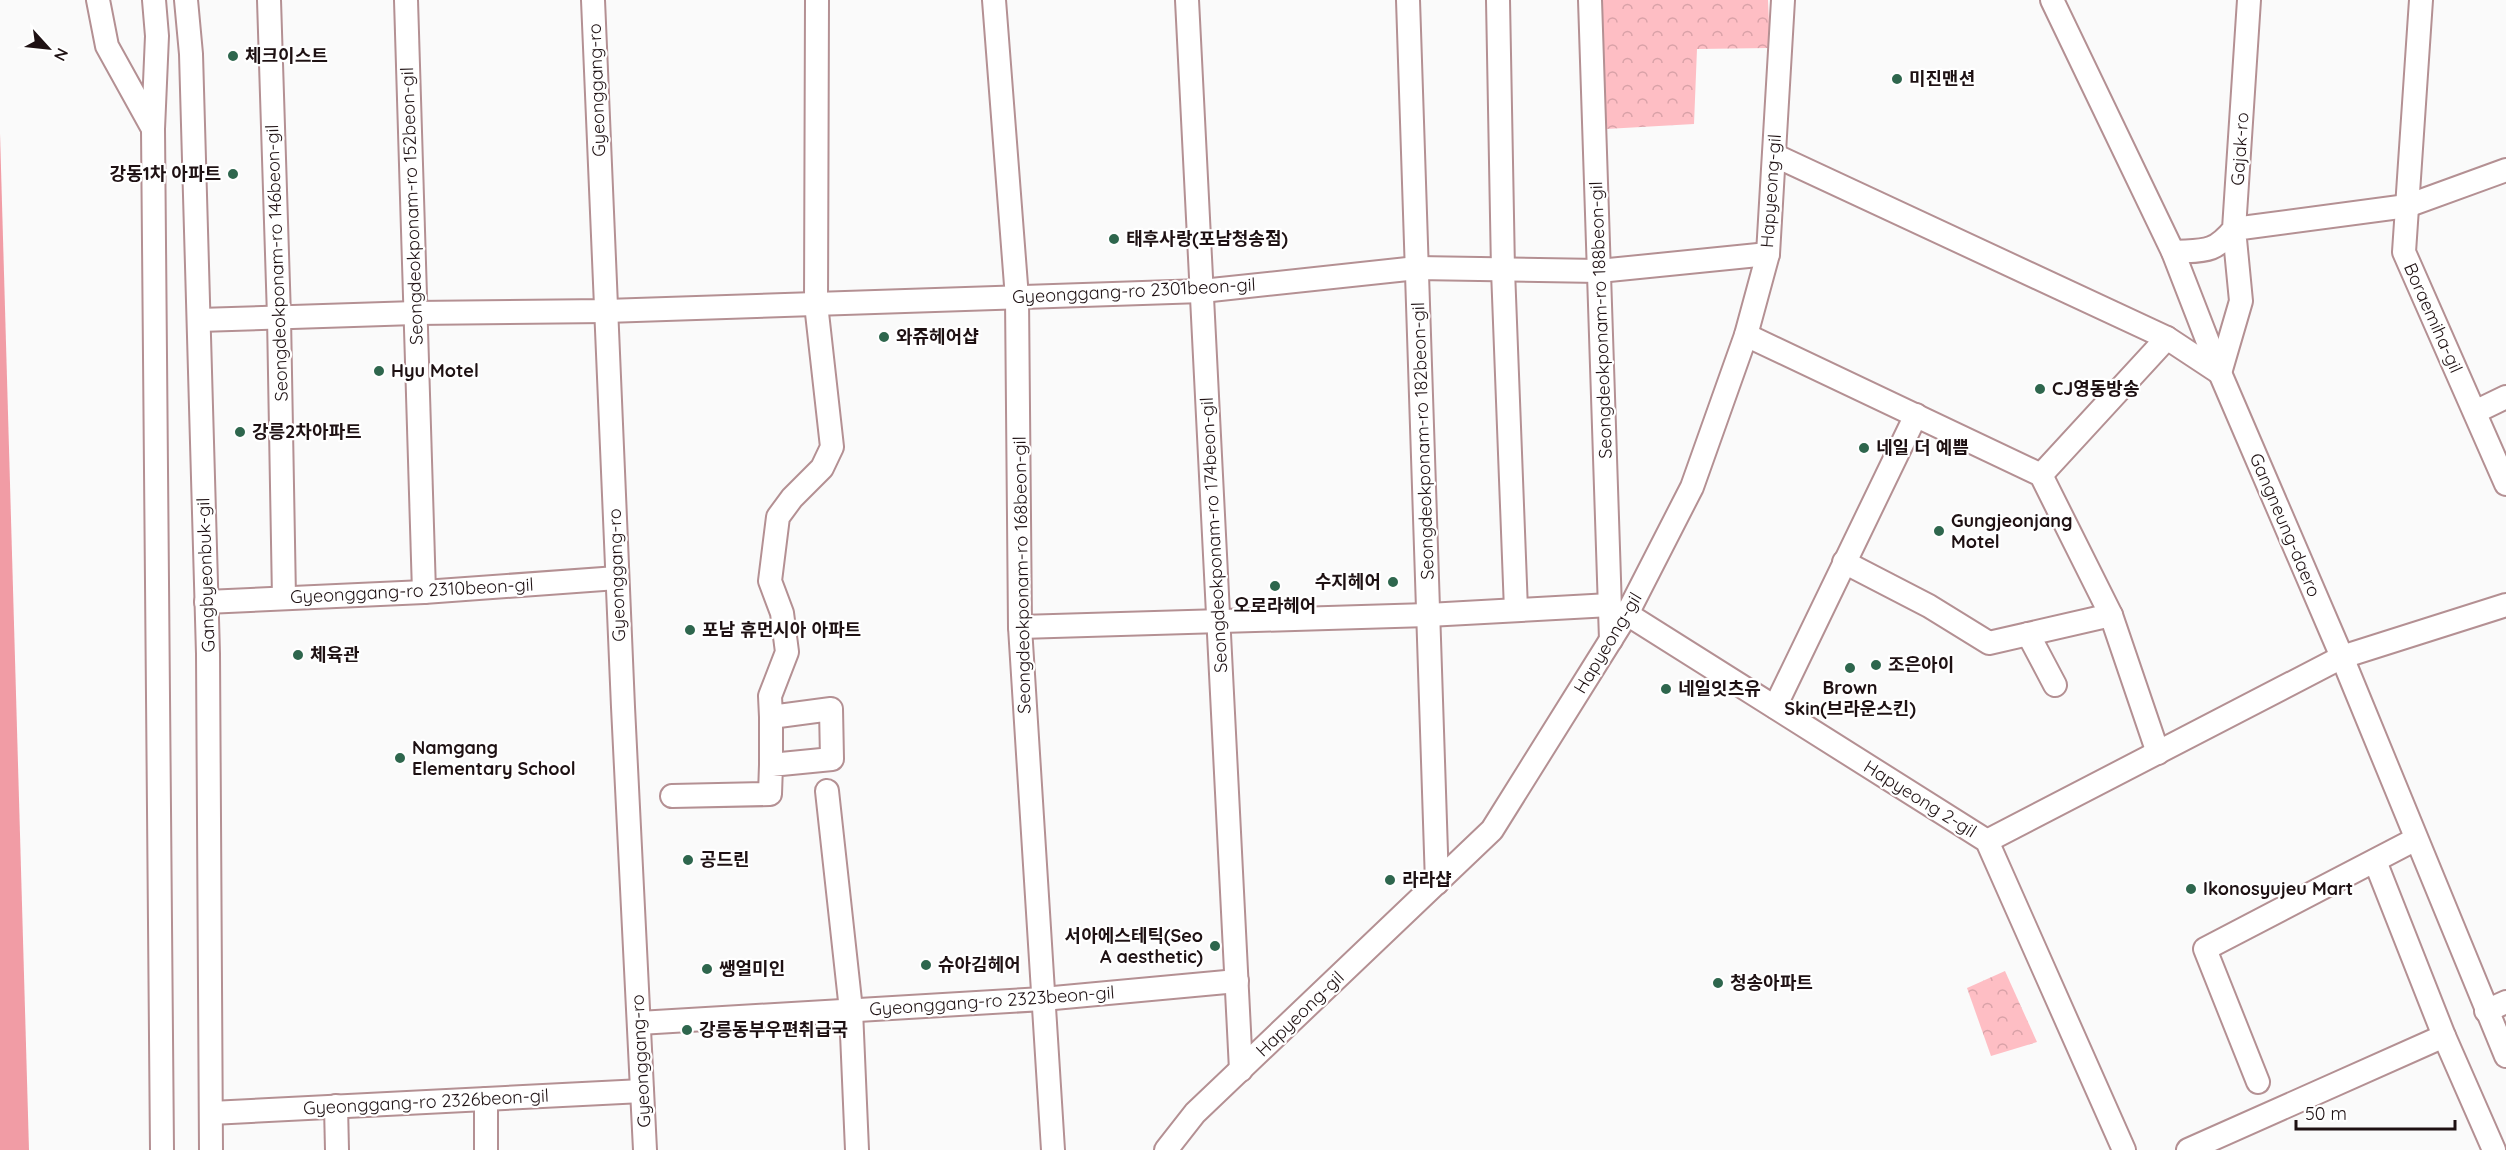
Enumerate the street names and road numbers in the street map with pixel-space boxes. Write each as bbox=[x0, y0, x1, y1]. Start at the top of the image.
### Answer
street label: Gyeonggang-ro bbox=[583, 23, 610, 157]
street label: Seongdeokponam-ro 152beon-gil bbox=[395, 67, 428, 345]
street label: Gajak-ro bbox=[2225, 112, 2254, 186]
street label: Seongdeokponam-ro 146beon-gil bbox=[260, 124, 293, 402]
street label: Hapyeong-gil bbox=[1755, 133, 1786, 249]
street label: Seongdeokponam-ro 188beon-gil bbox=[1584, 181, 1617, 459]
street label: Boraemiha-gil bbox=[2399, 259, 2468, 376]
street label: Gyeonggang-ro 2301beon-gil bbox=[1012, 273, 1256, 308]
street label: Seongdeokponam-ro 182beon-gil bbox=[1406, 302, 1439, 580]
street label: Seongdeokponam-ro 174beon-gil bbox=[1195, 397, 1232, 674]
street label: Seongdeokponam-ro 168beon-gil bbox=[1008, 436, 1035, 714]
street label: Gangneung-daero bbox=[2245, 449, 2326, 600]
street label: Gangbyeonbuk-gil bbox=[191, 497, 220, 653]
street label: Gyeonggang-ro bbox=[603, 508, 630, 642]
street label: Gyeonggang-ro 2310beon-gil bbox=[290, 573, 534, 608]
street label: Hapyeong-gil bbox=[1568, 588, 1647, 697]
street label: Hapyeong 2-gil bbox=[1860, 755, 1981, 842]
street label: Hapyeong-gil bbox=[1251, 966, 1349, 1061]
street label: Gyeonggang-ro 2323beon-gil bbox=[869, 980, 1115, 1021]
street label: Gyeonggang-ro bbox=[626, 994, 655, 1128]
street label: Gyeonggang-ro 2326beon-gil bbox=[303, 1084, 549, 1119]

